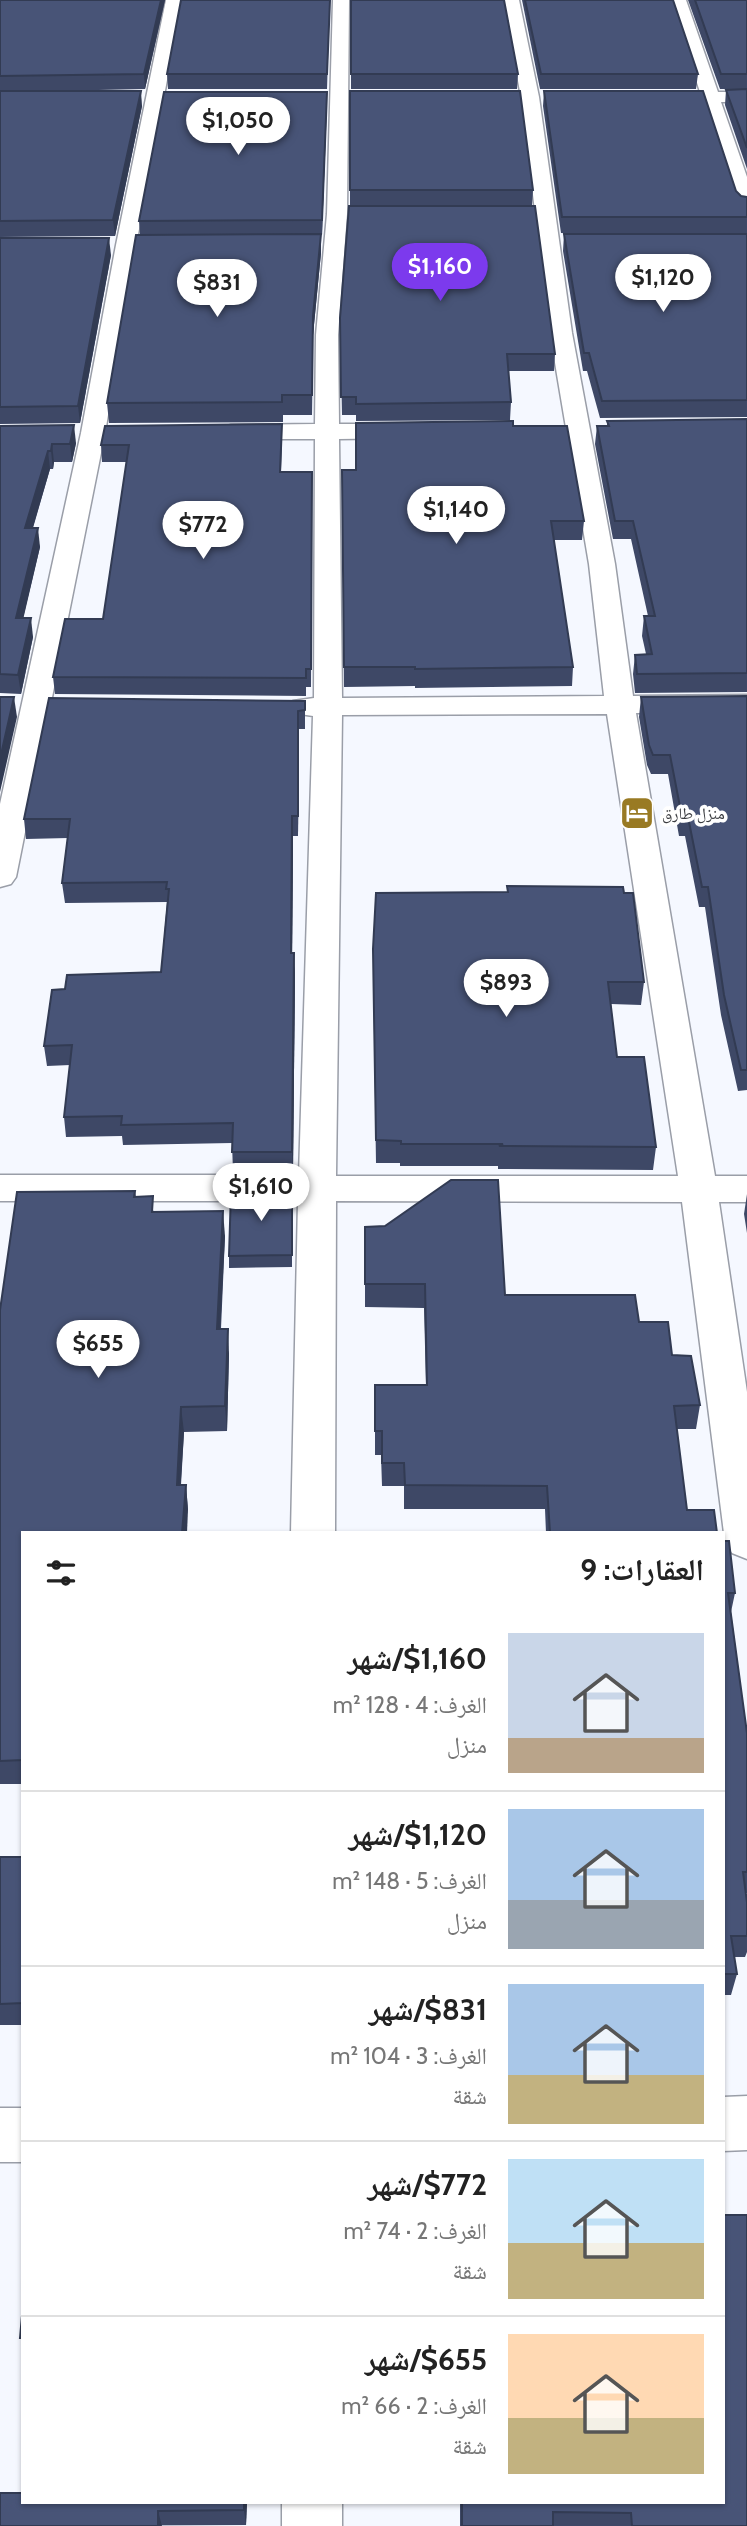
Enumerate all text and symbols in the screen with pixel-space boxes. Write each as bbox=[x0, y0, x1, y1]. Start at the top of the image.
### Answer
pin: $1,050 bbox=[181, 97, 295, 157]
text: $1,050 bbox=[202, 106, 274, 134]
pin: $1,160 bbox=[383, 244, 497, 303]
text: $1,160 bbox=[408, 252, 472, 280]
pin: $1,120 bbox=[606, 254, 720, 314]
pin: $831 bbox=[176, 260, 258, 319]
text: $1,120 bbox=[631, 263, 695, 291]
text: $831 bbox=[193, 268, 241, 296]
pin: $1,140 bbox=[399, 486, 513, 546]
text: $1,140 bbox=[423, 495, 489, 523]
pin: $772 bbox=[162, 502, 244, 561]
text: $772 bbox=[179, 510, 227, 538]
hotel icon: منزل طارق bbox=[618, 794, 656, 832]
place label: منزل طارق bbox=[662, 804, 725, 824]
pin: $893 bbox=[465, 960, 547, 1019]
text: $893 bbox=[480, 968, 532, 996]
pin: $1,610 bbox=[204, 1164, 318, 1223]
text: $1,610 bbox=[229, 1172, 293, 1200]
pin: $655 bbox=[57, 1320, 139, 1380]
text: $655 bbox=[73, 1329, 123, 1357]
text: العقارات: 9 bbox=[580, 1551, 704, 1588]
icon: filters bbox=[42, 1554, 80, 1592]
text: $1,160/شهر bbox=[347, 1640, 487, 1677]
icon: home bbox=[564, 1661, 648, 1745]
text: الغرف: 4 · 128 m² bbox=[333, 1691, 487, 1719]
text: منزل bbox=[447, 1731, 487, 1759]
text: $1,120/شهر bbox=[348, 1816, 487, 1853]
icon: home bbox=[564, 1837, 648, 1921]
text: الغرف: 5 · 148 m² bbox=[332, 1867, 487, 1895]
text: منزل bbox=[447, 1907, 487, 1935]
text: $831/شهر bbox=[369, 1991, 487, 2028]
icon: home bbox=[564, 2012, 648, 2096]
text: الغرف: 3 · 104 m² bbox=[330, 2042, 487, 2070]
text: شقة bbox=[453, 2082, 487, 2110]
text: $772/شهر bbox=[368, 2166, 487, 2203]
icon: home bbox=[564, 2187, 648, 2271]
text: الغرف: 2 · 74 m² bbox=[343, 2217, 487, 2245]
text: شقة bbox=[453, 2257, 487, 2285]
text: $655/شهر bbox=[365, 2341, 487, 2378]
icon: home bbox=[564, 2362, 648, 2446]
text: الغرف: 2 · 66 m² bbox=[341, 2392, 487, 2420]
text: شقة bbox=[453, 2432, 487, 2460]

